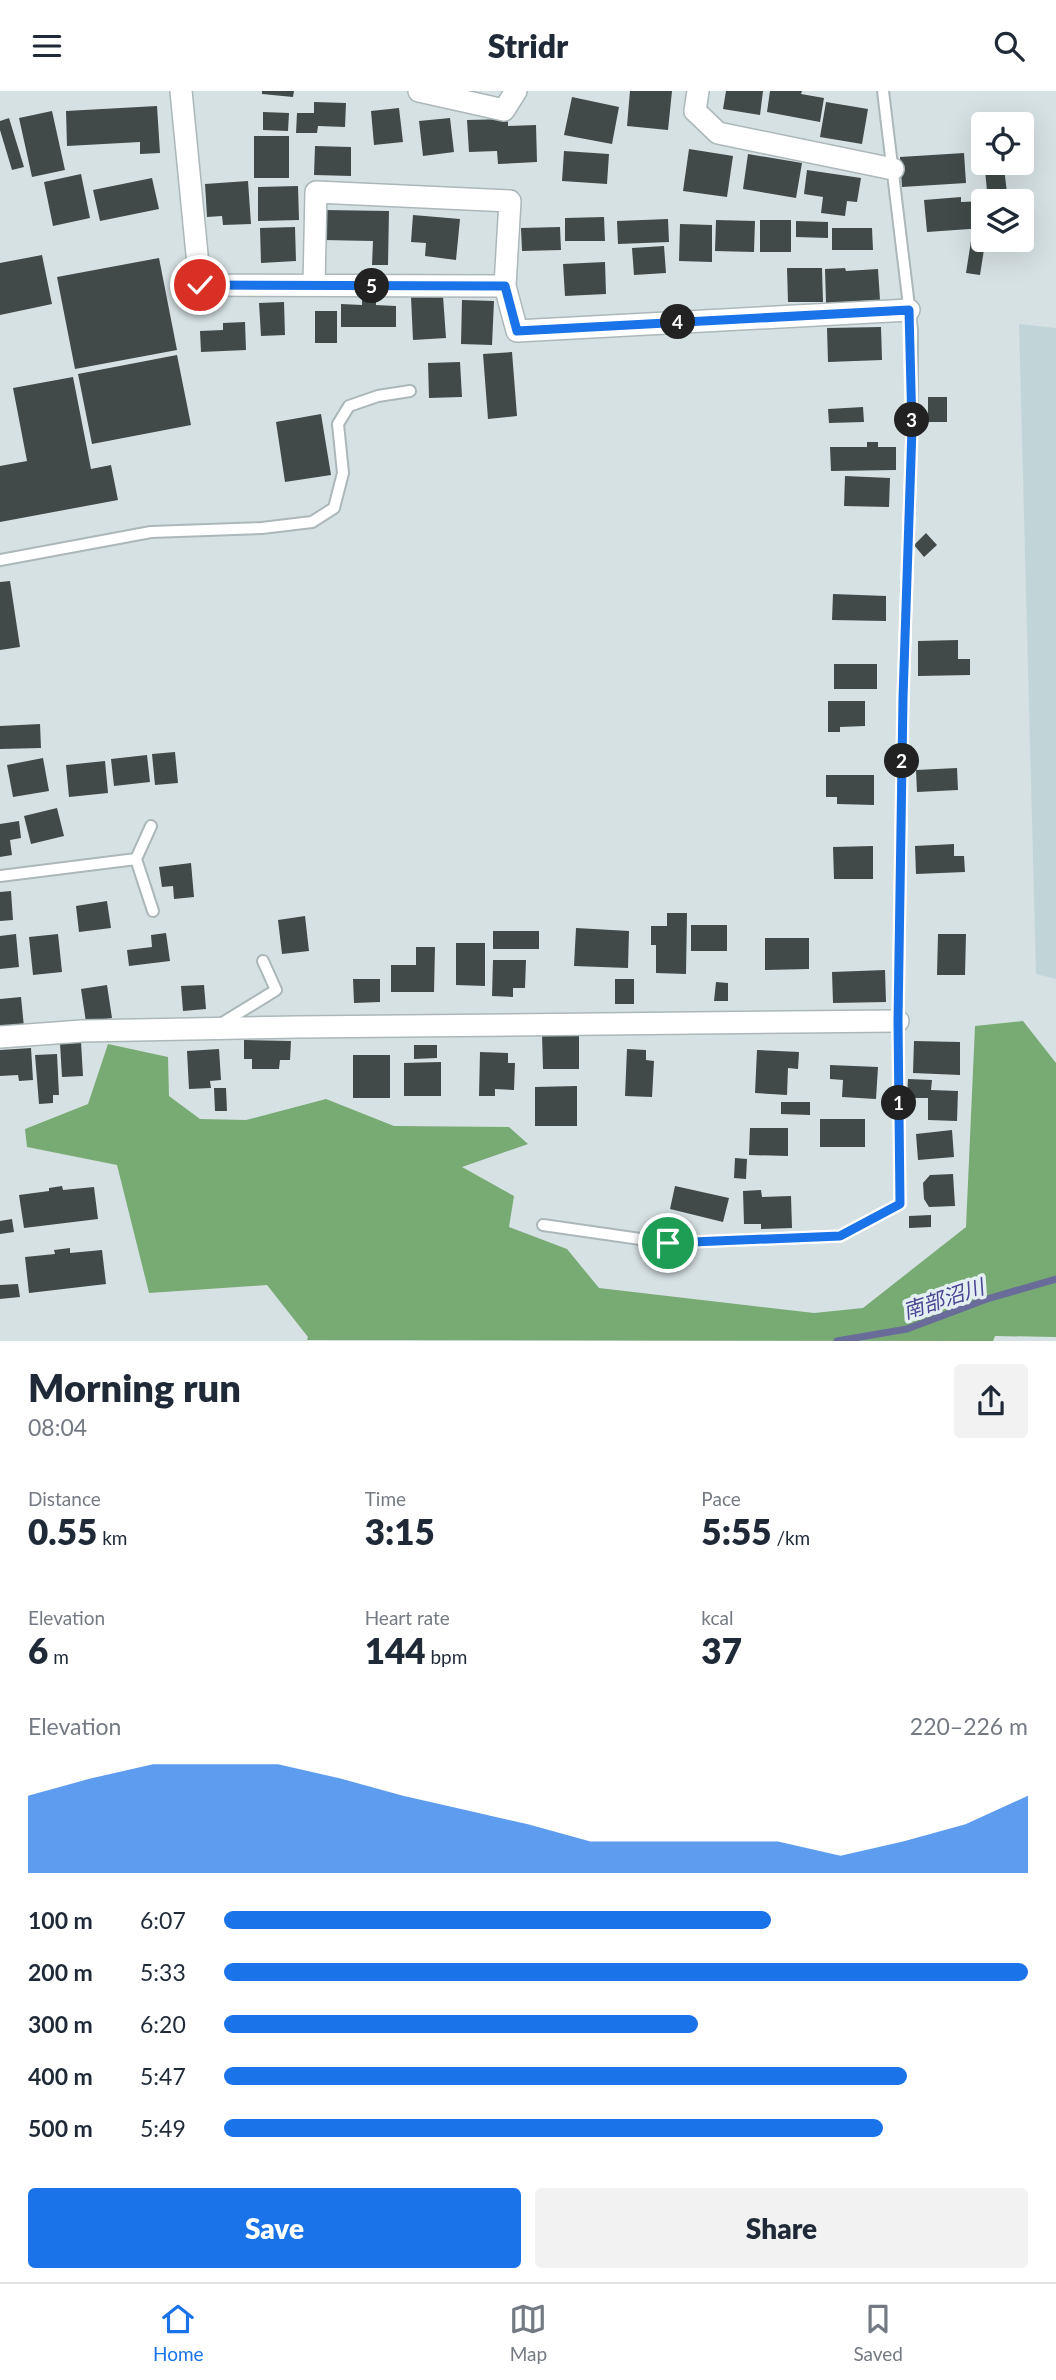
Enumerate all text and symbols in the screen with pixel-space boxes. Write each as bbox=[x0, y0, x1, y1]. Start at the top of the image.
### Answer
text: Stridr bbox=[488, 26, 568, 65]
icon: menu bbox=[28, 27, 66, 65]
icon: search bbox=[990, 27, 1028, 65]
map controls bbox=[971, 112, 1034, 252]
button: locate bbox=[971, 112, 1034, 175]
button: layers bbox=[971, 189, 1034, 252]
pin bbox=[170, 255, 230, 315]
icon: check bbox=[181, 266, 219, 304]
pin: 5 bbox=[354, 269, 390, 303]
text: 5 bbox=[366, 274, 377, 297]
pin: 4 bbox=[660, 305, 696, 339]
text: 4 bbox=[672, 310, 683, 333]
pin: 3 bbox=[894, 403, 930, 437]
text: 3 bbox=[906, 408, 917, 431]
pin: 2 bbox=[884, 743, 920, 779]
text: 2 bbox=[896, 749, 907, 772]
pin: 1 bbox=[881, 1086, 916, 1121]
text: 1 bbox=[893, 1091, 904, 1114]
pin bbox=[638, 1213, 698, 1273]
icon: arrive bbox=[649, 1224, 687, 1262]
water label: 南部沼川 bbox=[899, 1273, 989, 1323]
text: Morning run bbox=[28, 1364, 241, 1410]
button: share bbox=[954, 1364, 1028, 1438]
text: 08:04 bbox=[28, 1413, 87, 1441]
text: Distance bbox=[28, 1487, 101, 1510]
text: Time bbox=[365, 1487, 406, 1510]
text: Pace bbox=[701, 1487, 741, 1510]
text: 0.55 bbox=[28, 1510, 97, 1552]
text: 3:15 bbox=[365, 1510, 435, 1552]
text: 5:55 bbox=[701, 1510, 772, 1552]
text: km bbox=[97, 1526, 127, 1549]
text: /km bbox=[772, 1526, 810, 1549]
text: Elevation bbox=[28, 1606, 105, 1629]
text: Heart rate bbox=[365, 1606, 450, 1629]
text: kcal bbox=[701, 1606, 733, 1629]
text: 6 bbox=[28, 1629, 48, 1671]
text: 144 bbox=[365, 1629, 426, 1671]
text: 37 bbox=[701, 1629, 742, 1671]
text: m bbox=[48, 1645, 69, 1668]
text: bpm bbox=[426, 1645, 467, 1668]
text: Elevation bbox=[28, 1712, 121, 1740]
text: 220–226 m bbox=[910, 1712, 1028, 1740]
text: 100 m bbox=[28, 1906, 93, 1934]
text: 6:07 bbox=[140, 1906, 186, 1934]
text: 200 m bbox=[28, 1958, 93, 1986]
text: 5:33 bbox=[140, 1958, 186, 1986]
text: 300 m bbox=[28, 2010, 93, 2038]
text: 6:20 bbox=[140, 2010, 186, 2038]
text: 400 m bbox=[28, 2062, 93, 2090]
text: 5:47 bbox=[140, 2062, 186, 2090]
text: 500 m bbox=[28, 2114, 93, 2142]
text: 5:49 bbox=[140, 2114, 186, 2142]
button: Save bbox=[28, 2188, 521, 2268]
button: Share bbox=[535, 2188, 1028, 2268]
tab: Home bbox=[153, 2300, 204, 2365]
tab: Map bbox=[509, 2300, 547, 2365]
tab: Saved bbox=[853, 2300, 903, 2365]

